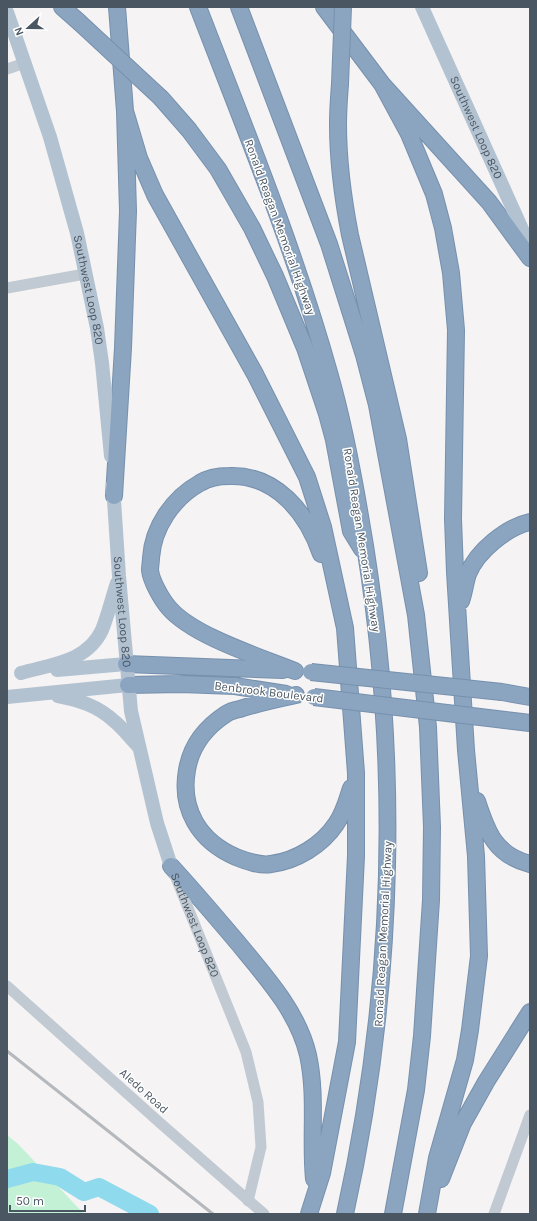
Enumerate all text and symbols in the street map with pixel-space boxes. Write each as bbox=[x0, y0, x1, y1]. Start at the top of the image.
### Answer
north arrow bbox=[8, 8, 48, 48]
text: N bbox=[12, 25, 27, 37]
street label: Southwest Loop 820 bbox=[447, 74, 505, 181]
street label: Ronald Reagan Memorial Highway bbox=[242, 137, 319, 317]
street label: Southwest Loop 820 bbox=[71, 234, 106, 346]
street label: Ronald Reagan Memorial Highway bbox=[341, 447, 384, 633]
street label: Southwest Loop 820 bbox=[111, 556, 134, 668]
street label: Benbrook Boulevard bbox=[214, 678, 324, 706]
street label: Ronald Reagan Memorial Highway bbox=[371, 840, 395, 1027]
street label: Southwest Loop 820 bbox=[168, 871, 222, 979]
street label: Aledo Road bbox=[117, 1066, 171, 1116]
scale bar bbox=[10, 1187, 85, 1213]
text: 50 m bbox=[16, 1194, 44, 1208]

